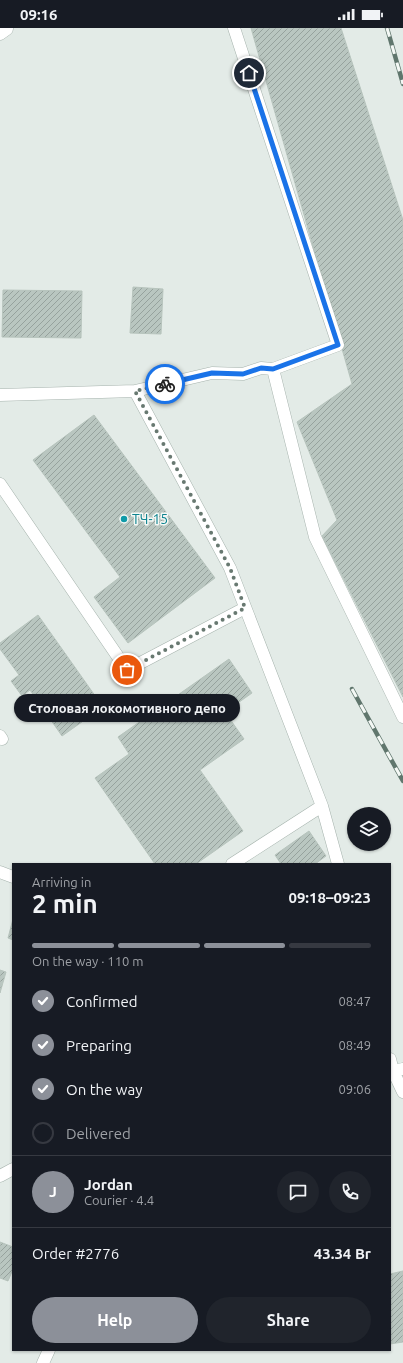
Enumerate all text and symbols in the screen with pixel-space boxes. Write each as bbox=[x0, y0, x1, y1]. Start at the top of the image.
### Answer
text: 09:16 bbox=[20, 6, 58, 23]
pin bbox=[232, 56, 266, 90]
icon: home bbox=[238, 62, 260, 84]
courier bbox=[145, 364, 185, 404]
icon: bike bbox=[154, 373, 176, 395]
place label: ТЧ-15 bbox=[132, 511, 168, 527]
marker: ТЧ-15 bbox=[119, 514, 129, 524]
pin bbox=[110, 653, 144, 687]
icon: bag bbox=[116, 659, 138, 681]
callout: Столовая локомотивного депо bbox=[14, 694, 240, 722]
text: Столовая локомотивного депо bbox=[28, 701, 226, 715]
map controls bbox=[347, 807, 391, 851]
button: layers bbox=[347, 807, 391, 851]
text: Arriving in bbox=[32, 875, 91, 889]
text: 2 min bbox=[32, 889, 98, 918]
text: 09:18–09:23 bbox=[288, 889, 371, 906]
text: On the way · 110 m bbox=[32, 954, 144, 968]
icon: check bbox=[32, 990, 54, 1012]
text: Confirmed bbox=[66, 993, 138, 1010]
text: 08:47 bbox=[338, 994, 371, 1008]
icon: check bbox=[32, 1034, 54, 1056]
text: Preparing bbox=[66, 1037, 132, 1054]
text: 08:49 bbox=[338, 1038, 371, 1052]
icon: check bbox=[32, 1078, 54, 1100]
text: On the way bbox=[66, 1081, 142, 1098]
text: 09:06 bbox=[338, 1082, 371, 1096]
text: Delivered bbox=[66, 1125, 131, 1142]
button: chat bbox=[277, 1171, 319, 1213]
button: phone bbox=[329, 1171, 371, 1213]
text: Jordan bbox=[84, 1176, 133, 1193]
text: J bbox=[49, 1183, 57, 1200]
text: Courier · 4.4 bbox=[84, 1193, 154, 1207]
text: Order #2776 bbox=[32, 1245, 119, 1262]
text: 43.34 Br bbox=[314, 1245, 371, 1262]
button: Help bbox=[32, 1297, 198, 1343]
button: Share bbox=[206, 1297, 371, 1343]

